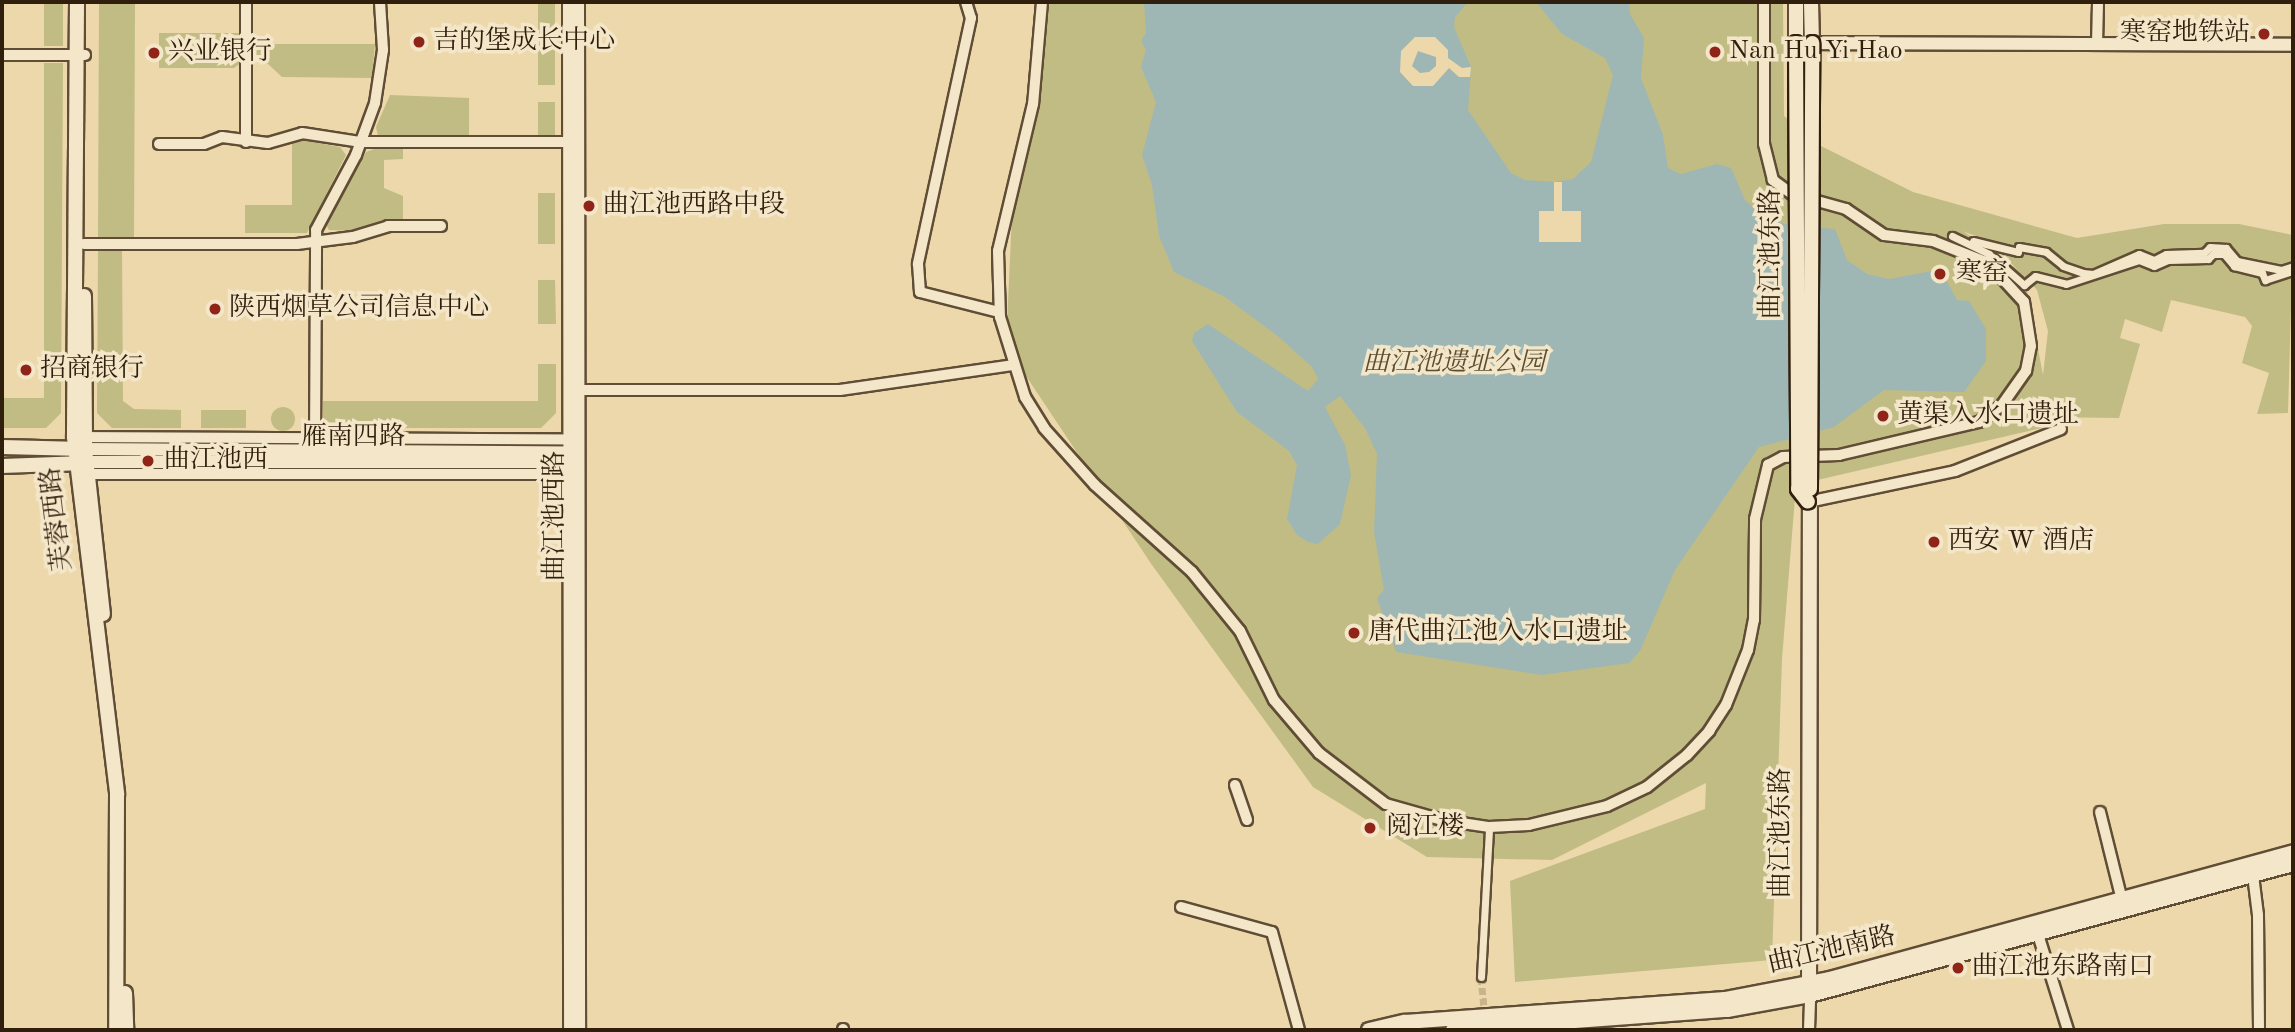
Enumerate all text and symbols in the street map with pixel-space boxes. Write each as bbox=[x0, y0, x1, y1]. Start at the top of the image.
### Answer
place label: 寒窑地铁站 bbox=[2120, 18, 2250, 50]
place label: 吉的堡成长中心 bbox=[433, 26, 615, 58]
marker: 寒窑地铁站 bbox=[2256, 26, 2272, 42]
marker: 吉的堡成长中心 bbox=[411, 34, 427, 50]
place label: Nan Hu Yi Hao bbox=[1729, 36, 1903, 68]
place label: 兴业银行 bbox=[168, 37, 272, 69]
marker: Nan Hu Yi Hao bbox=[1707, 44, 1723, 60]
marker: 兴业银行 bbox=[146, 45, 162, 61]
street label: 曲江池东路 bbox=[1756, 189, 1788, 319]
place label: 曲江池西路中段 bbox=[603, 190, 785, 222]
marker: 曲江池西路中段 bbox=[581, 198, 597, 214]
place label: 寒窑 bbox=[1956, 258, 2008, 290]
marker: 寒窑 bbox=[1930, 264, 1950, 284]
place label: 陕西烟草公司信息中心 bbox=[229, 293, 489, 325]
marker: 陕西烟草公司信息中心 bbox=[207, 301, 223, 317]
park label: 曲江池遗址公园 bbox=[1363, 348, 1545, 380]
place label: 招商银行 bbox=[40, 354, 144, 386]
marker: 招商银行 bbox=[18, 362, 34, 378]
place label: 黄渠入水口遗址 bbox=[1897, 400, 2079, 432]
marker: 黄渠入水口遗址 bbox=[1875, 408, 1891, 424]
street label: 雁南四路 bbox=[301, 422, 405, 454]
place label: 曲江池西 bbox=[164, 445, 268, 477]
marker: 曲江池西 bbox=[138, 451, 158, 471]
street label: 曲江池西路 bbox=[540, 451, 572, 581]
street label: 芙蓉西路 bbox=[36, 465, 80, 573]
place label: 西安 W 酒店 bbox=[1948, 526, 2094, 558]
marker: 西安 W 酒店 bbox=[1926, 534, 1942, 550]
place label: 唐代曲江池入水口遗址 bbox=[1368, 617, 1628, 649]
marker: 唐代曲江池入水口遗址 bbox=[1346, 625, 1362, 641]
street label: 曲江池东路 bbox=[1766, 768, 1798, 898]
place label: 阅江楼 bbox=[1386, 812, 1464, 844]
marker: 阅江楼 bbox=[1360, 818, 1380, 838]
street label: 曲江池南路 bbox=[1765, 921, 1899, 981]
place label: 曲江池东路南口 bbox=[1972, 952, 2154, 984]
marker: 曲江池东路南口 bbox=[1950, 960, 1966, 976]

